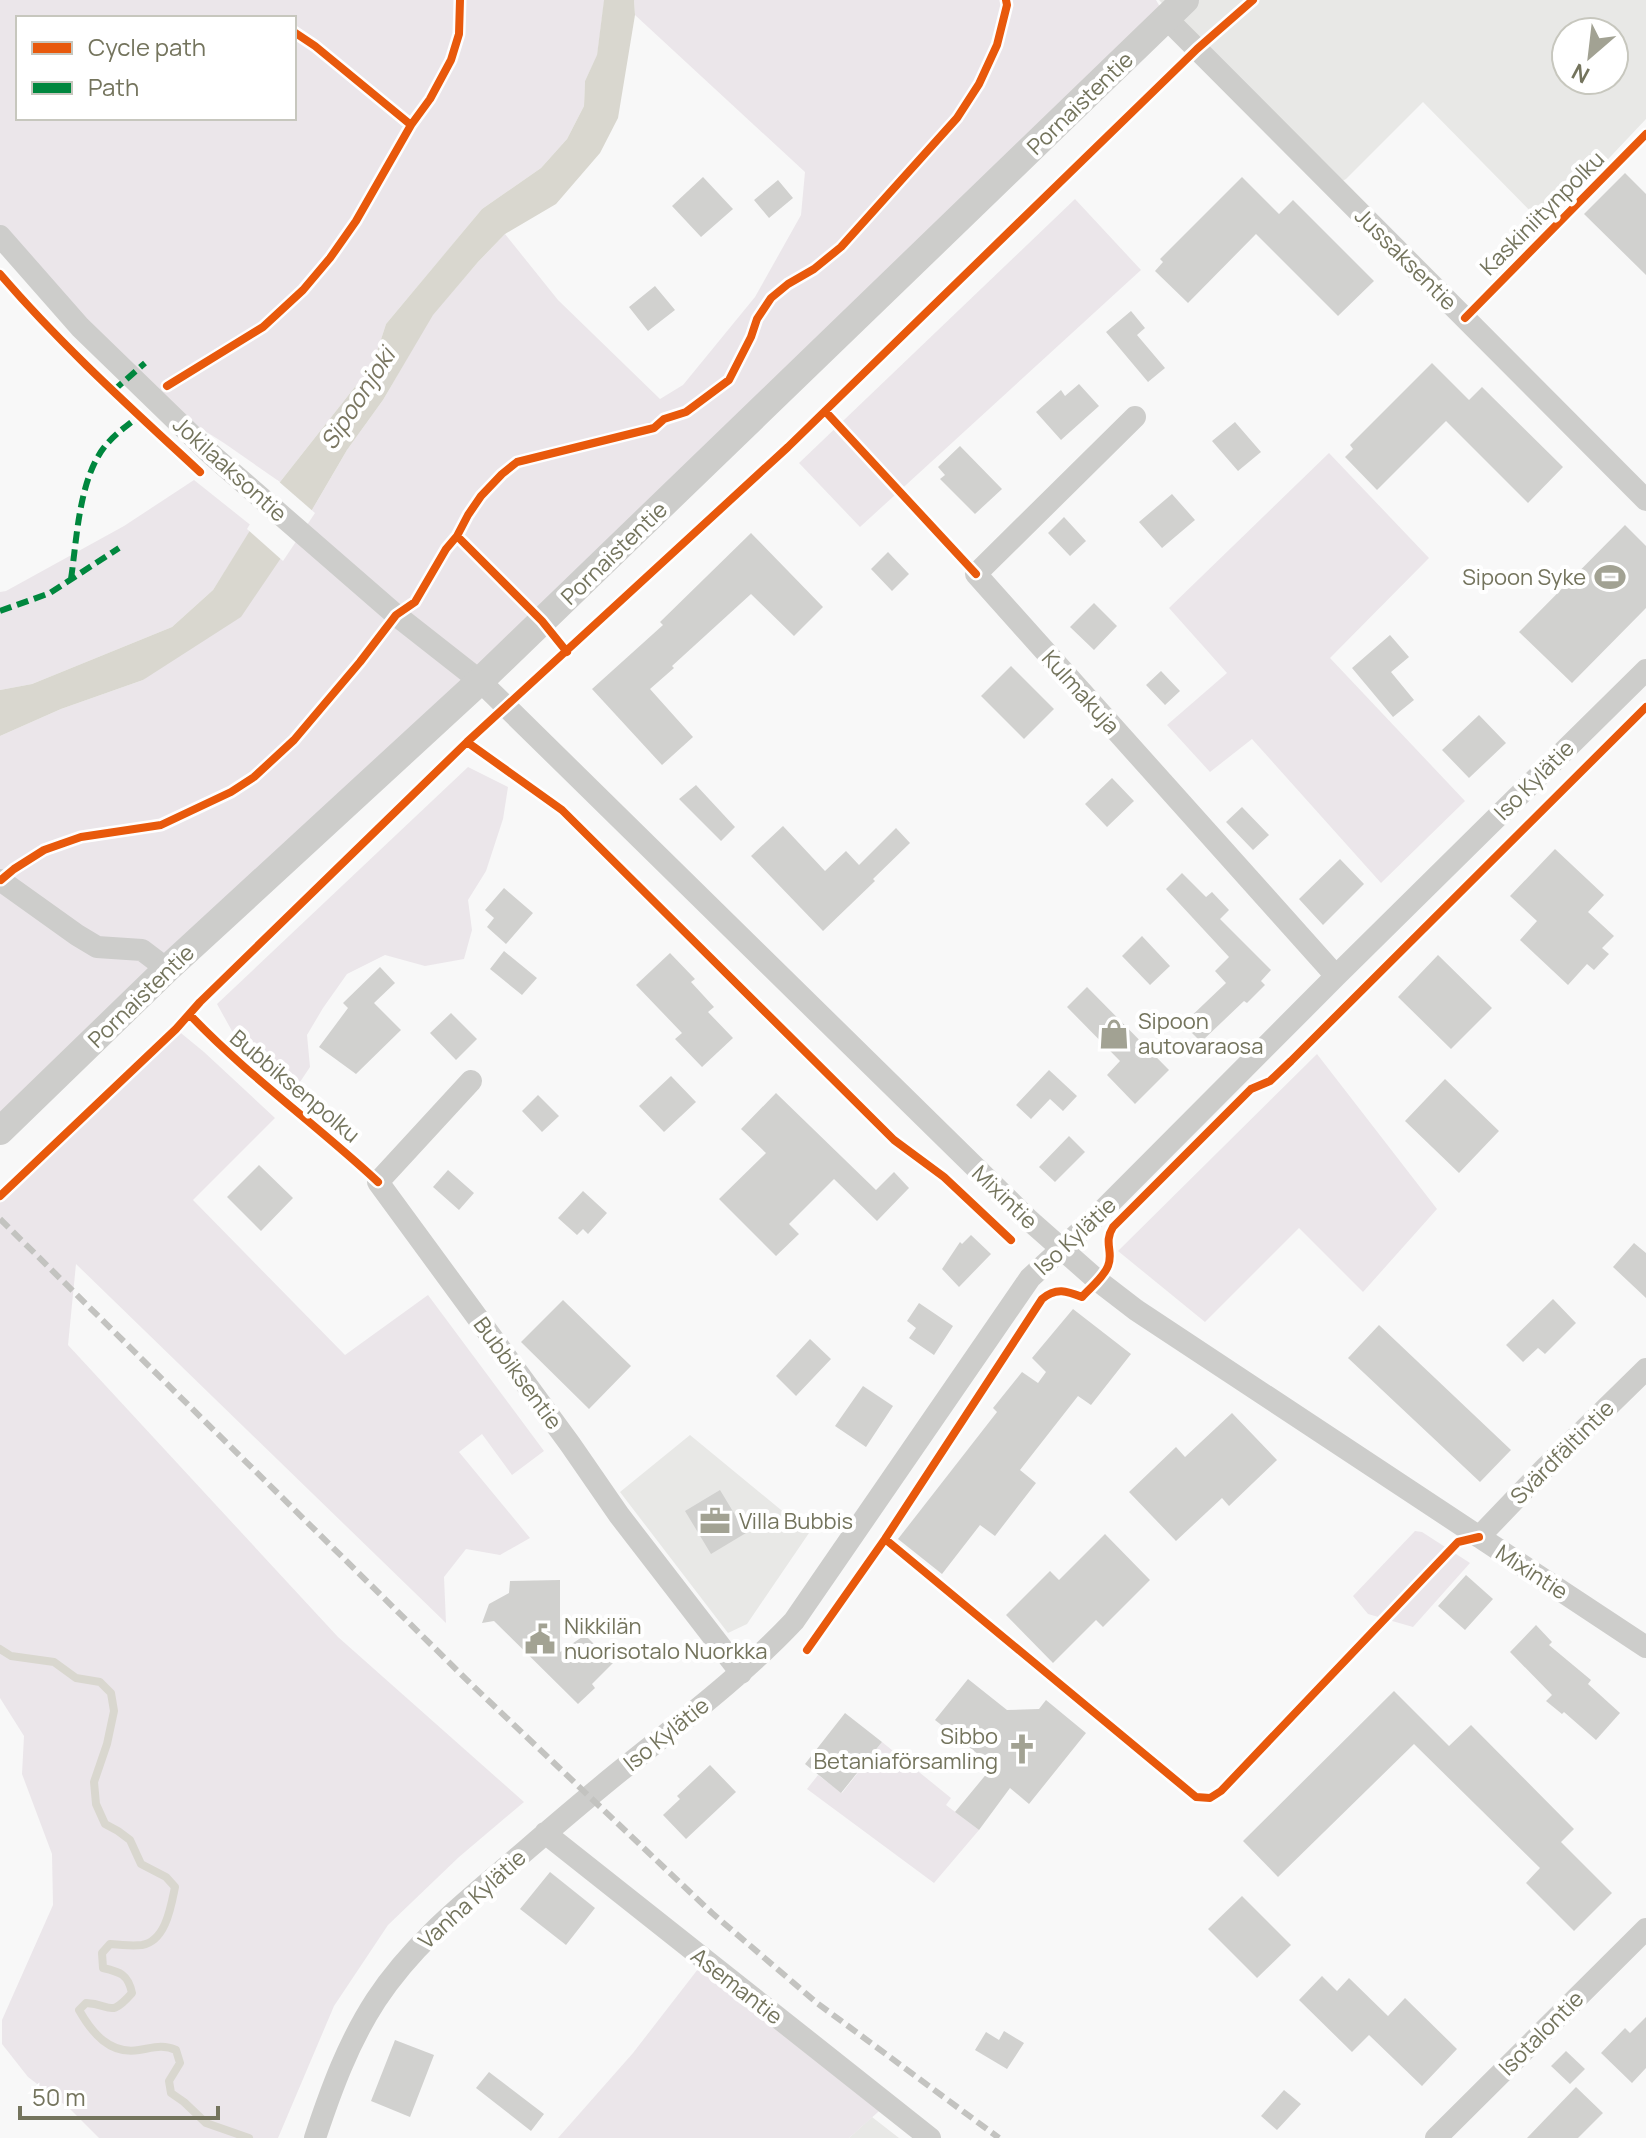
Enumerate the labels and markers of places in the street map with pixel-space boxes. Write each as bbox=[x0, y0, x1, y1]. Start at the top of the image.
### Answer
sports icon: Sipoon Syke bbox=[1593, 560, 1627, 594]
place label: Sipoon Syke bbox=[1462, 562, 1586, 592]
place label: Sipoon autovaraosa bbox=[1138, 1006, 1263, 1061]
shop icon: Sipoon autovaraosa bbox=[1097, 1017, 1131, 1051]
office icon: Villa Bubbis bbox=[698, 1504, 732, 1538]
place label: Villa Bubbis bbox=[739, 1506, 853, 1536]
place label: Nikkilän nuorisotalo Nuorkka bbox=[564, 1611, 767, 1666]
public building icon: Nikkilän nuorisotalo Nuorkka bbox=[523, 1622, 557, 1656]
place label: Sibbo Betaniaförsamling bbox=[814, 1721, 998, 1776]
church icon: Sibbo Betaniaförsamling bbox=[1005, 1732, 1039, 1766]

